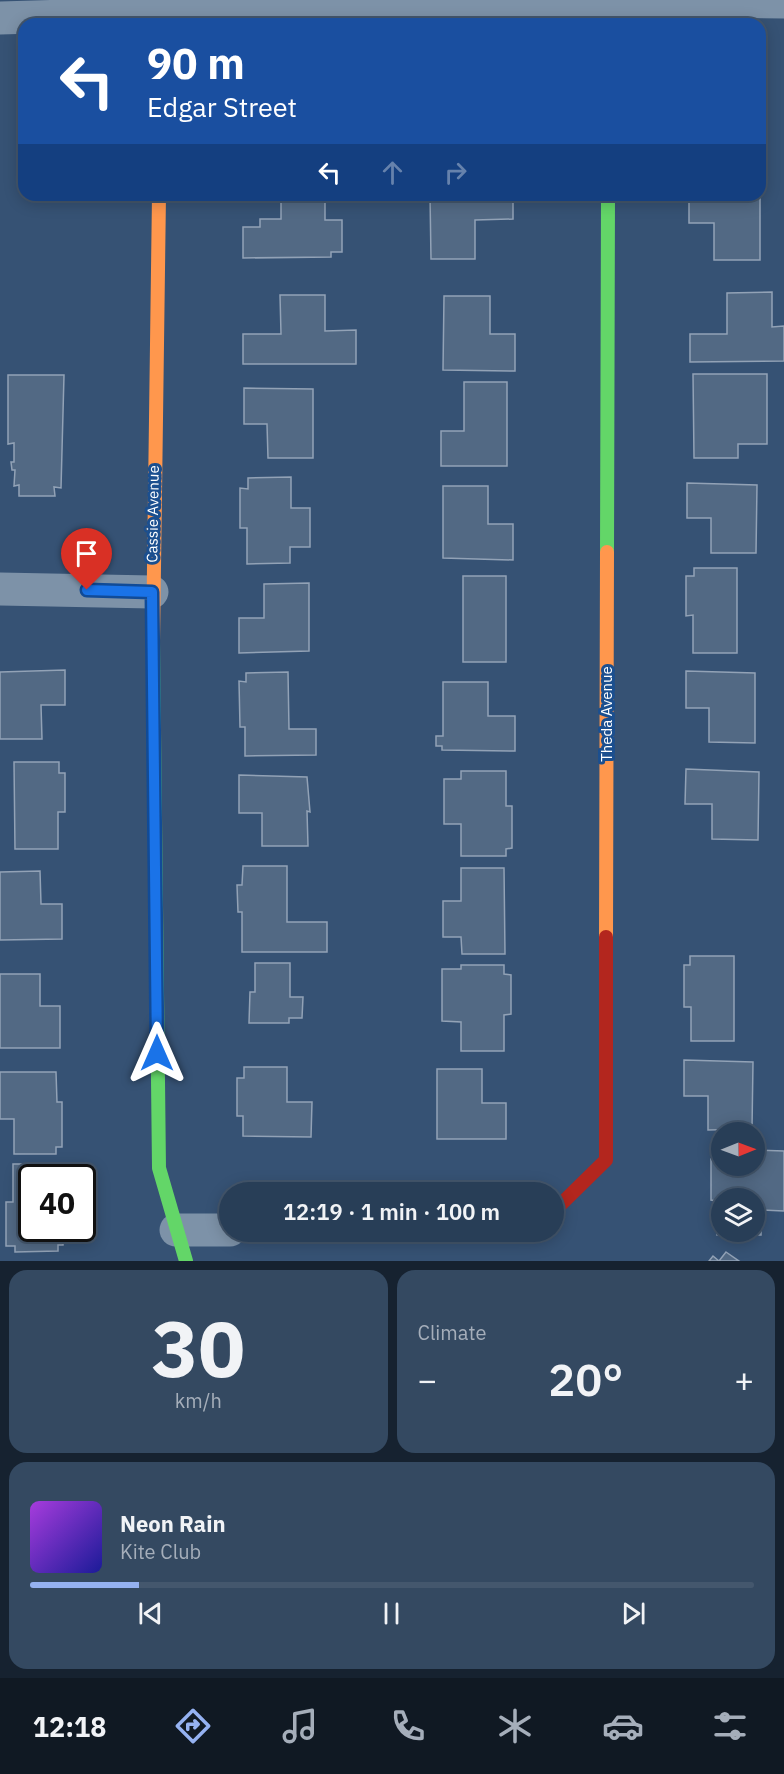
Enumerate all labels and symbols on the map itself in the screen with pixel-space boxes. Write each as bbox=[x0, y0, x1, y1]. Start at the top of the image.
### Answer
street label: Cassie Avenue bbox=[142, 465, 163, 563]
pin bbox=[61, 528, 112, 590]
street label: Theda Avenue bbox=[597, 666, 616, 762]
position arrow bbox=[125, 1021, 189, 1085]
north arrow bbox=[711, 1122, 765, 1176]
speed limit sign: 40 bbox=[18, 1164, 96, 1242]

